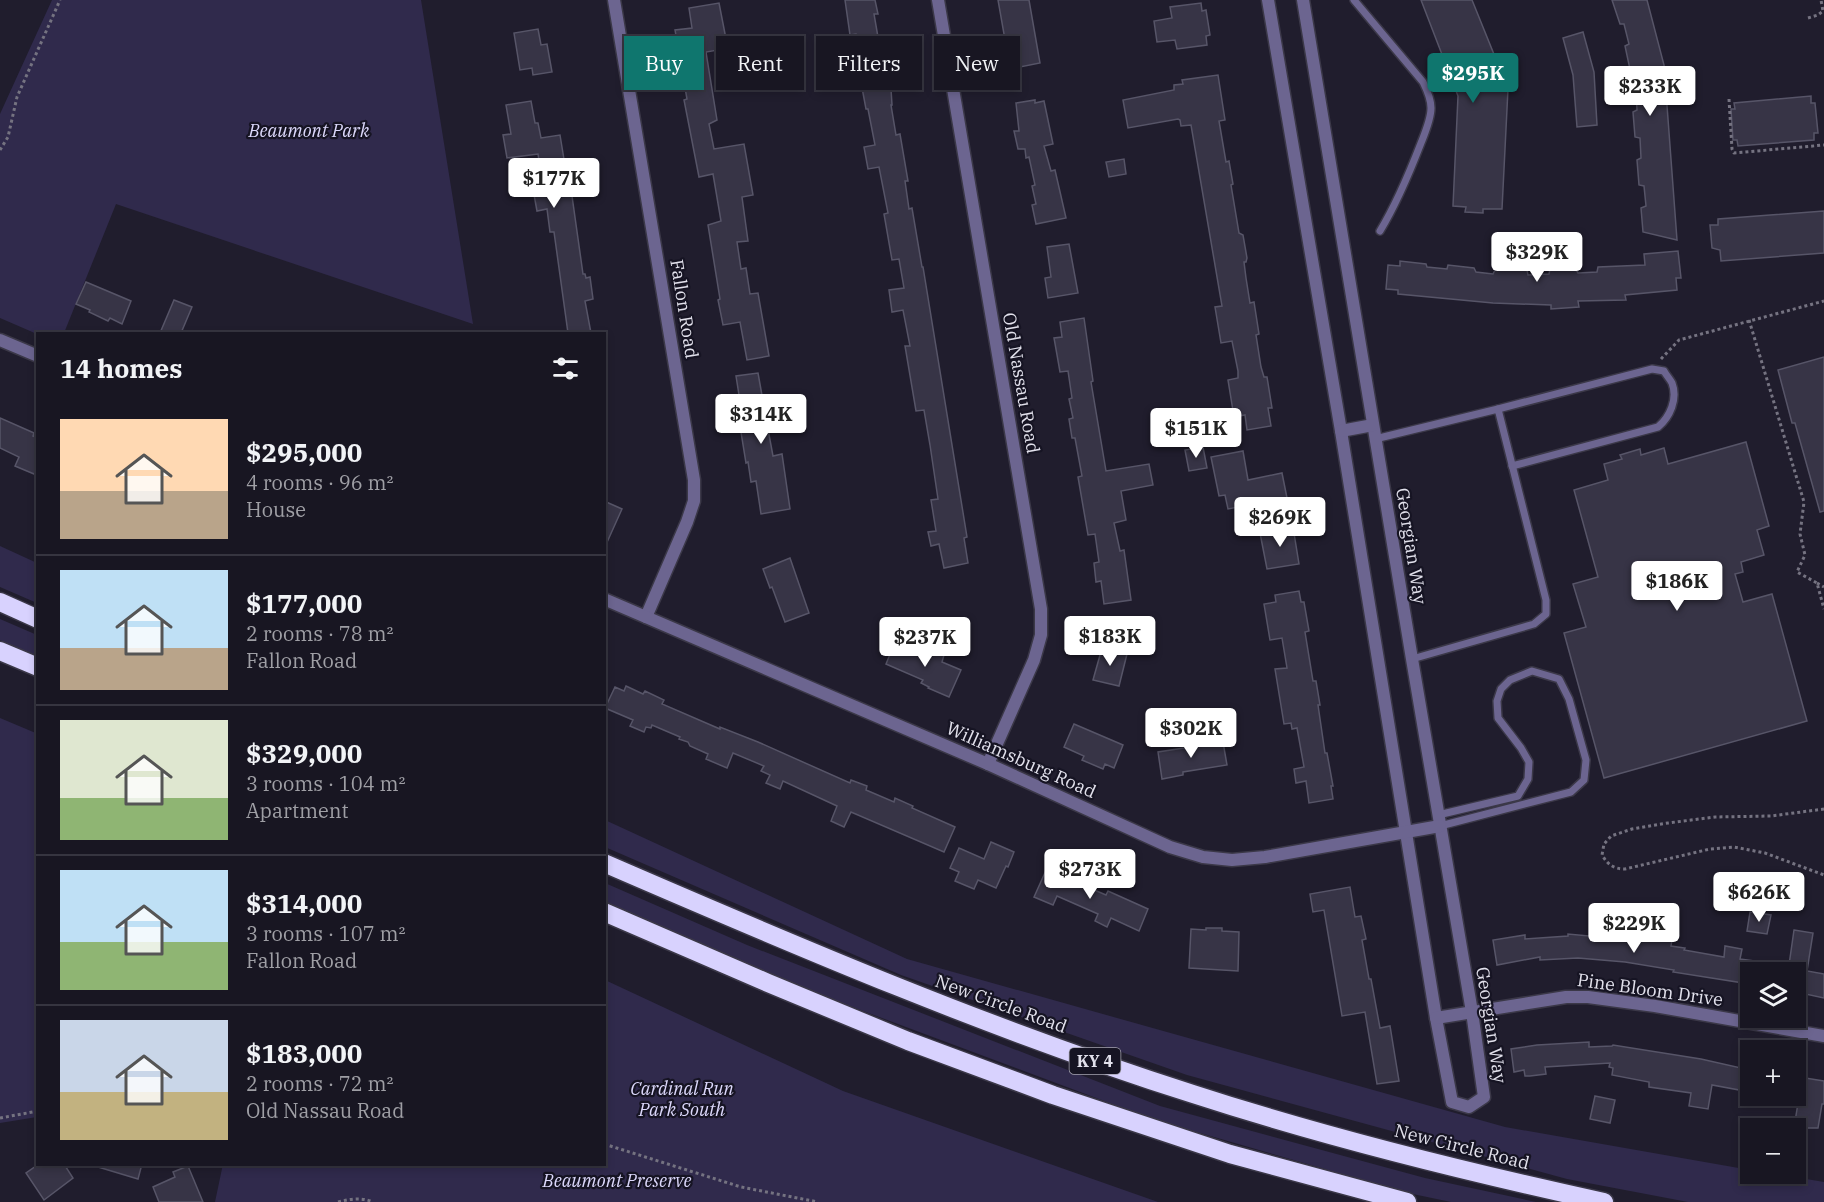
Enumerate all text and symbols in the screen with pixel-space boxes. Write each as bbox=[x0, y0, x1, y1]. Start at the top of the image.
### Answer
chip: Buy bbox=[624, 36, 704, 90]
chip: Rent bbox=[716, 36, 804, 90]
chip: Filters bbox=[816, 36, 922, 90]
chip: New bbox=[934, 36, 1020, 90]
pin: $295K bbox=[1431, 53, 1515, 104]
text: $295K bbox=[1441, 59, 1505, 86]
pin: $233K bbox=[1608, 66, 1692, 117]
text: $233K bbox=[1618, 72, 1682, 99]
park label: Beaumont Park bbox=[247, 119, 370, 142]
pin: $177K bbox=[512, 158, 596, 209]
text: $177K bbox=[522, 164, 586, 191]
pin: $329K bbox=[1495, 232, 1579, 283]
text: $329K bbox=[1505, 238, 1569, 265]
street label: Fallon Road bbox=[665, 258, 704, 360]
street label: Old Nassau Road bbox=[998, 311, 1045, 455]
text: 14 homes bbox=[60, 351, 182, 385]
icon: filters bbox=[549, 352, 582, 385]
pin: $314K bbox=[719, 394, 803, 445]
text: $314K bbox=[729, 400, 793, 427]
pin: $151K bbox=[1154, 408, 1238, 459]
text: $151K bbox=[1164, 414, 1228, 441]
text: $295,000 bbox=[246, 435, 362, 469]
icon: home bbox=[108, 443, 180, 515]
text: 4 rooms · 96 m² bbox=[246, 469, 393, 496]
street label: Georgian Way bbox=[1391, 486, 1432, 606]
text: House bbox=[246, 496, 306, 523]
pin: $269K bbox=[1238, 497, 1322, 548]
text: $269K bbox=[1248, 503, 1312, 530]
pin: $186K bbox=[1635, 561, 1719, 612]
text: $186K bbox=[1645, 567, 1709, 594]
text: $177,000 bbox=[246, 586, 362, 620]
icon: home bbox=[108, 594, 180, 666]
pin: $183K bbox=[1068, 616, 1152, 667]
pin: $237K bbox=[883, 617, 967, 668]
text: 2 rooms · 78 m² bbox=[246, 620, 393, 647]
text: $183K bbox=[1078, 622, 1142, 649]
text: $237K bbox=[893, 623, 957, 650]
text: Fallon Road bbox=[246, 647, 357, 674]
pin: $302K bbox=[1149, 708, 1233, 759]
text: $302K bbox=[1159, 714, 1223, 741]
street label: Williamsburg Road bbox=[943, 716, 1100, 803]
text: $329,000 bbox=[246, 736, 362, 770]
icon: home bbox=[108, 744, 180, 816]
text: 3 rooms · 104 m² bbox=[246, 770, 405, 797]
text: Apartment bbox=[246, 797, 349, 824]
pin: $273K bbox=[1048, 849, 1132, 900]
text: $273K bbox=[1058, 855, 1122, 882]
pin: $626K bbox=[1717, 872, 1801, 923]
text: $626K bbox=[1727, 878, 1791, 905]
text: $314,000 bbox=[246, 886, 362, 920]
icon: home bbox=[108, 894, 180, 966]
pin: $229K bbox=[1592, 903, 1676, 954]
text: $229K bbox=[1602, 909, 1666, 936]
text: 3 rooms · 107 m² bbox=[246, 920, 405, 947]
text: Fallon Road bbox=[246, 947, 357, 974]
map controls bbox=[1740, 962, 1806, 1184]
button: layers bbox=[1740, 962, 1806, 1028]
street label: Georgian Way bbox=[1471, 965, 1512, 1085]
street label: Pine Bloom Drive bbox=[1576, 968, 1724, 1011]
street label: New Circle Road bbox=[932, 969, 1070, 1038]
text: $183,000 bbox=[246, 1036, 362, 1070]
button: + bbox=[1740, 1040, 1806, 1106]
icon: home bbox=[108, 1044, 180, 1116]
road number: KY 4 bbox=[1070, 1048, 1120, 1074]
text: 2 rooms · 72 m² bbox=[246, 1070, 393, 1097]
park label: Cardinal Run Park South bbox=[630, 1077, 734, 1121]
text: Old Nassau Road bbox=[246, 1097, 404, 1124]
button: − bbox=[1740, 1118, 1806, 1184]
street label: New Circle Road bbox=[1392, 1119, 1532, 1174]
park label: Beaumont Preserve bbox=[542, 1169, 691, 1192]

